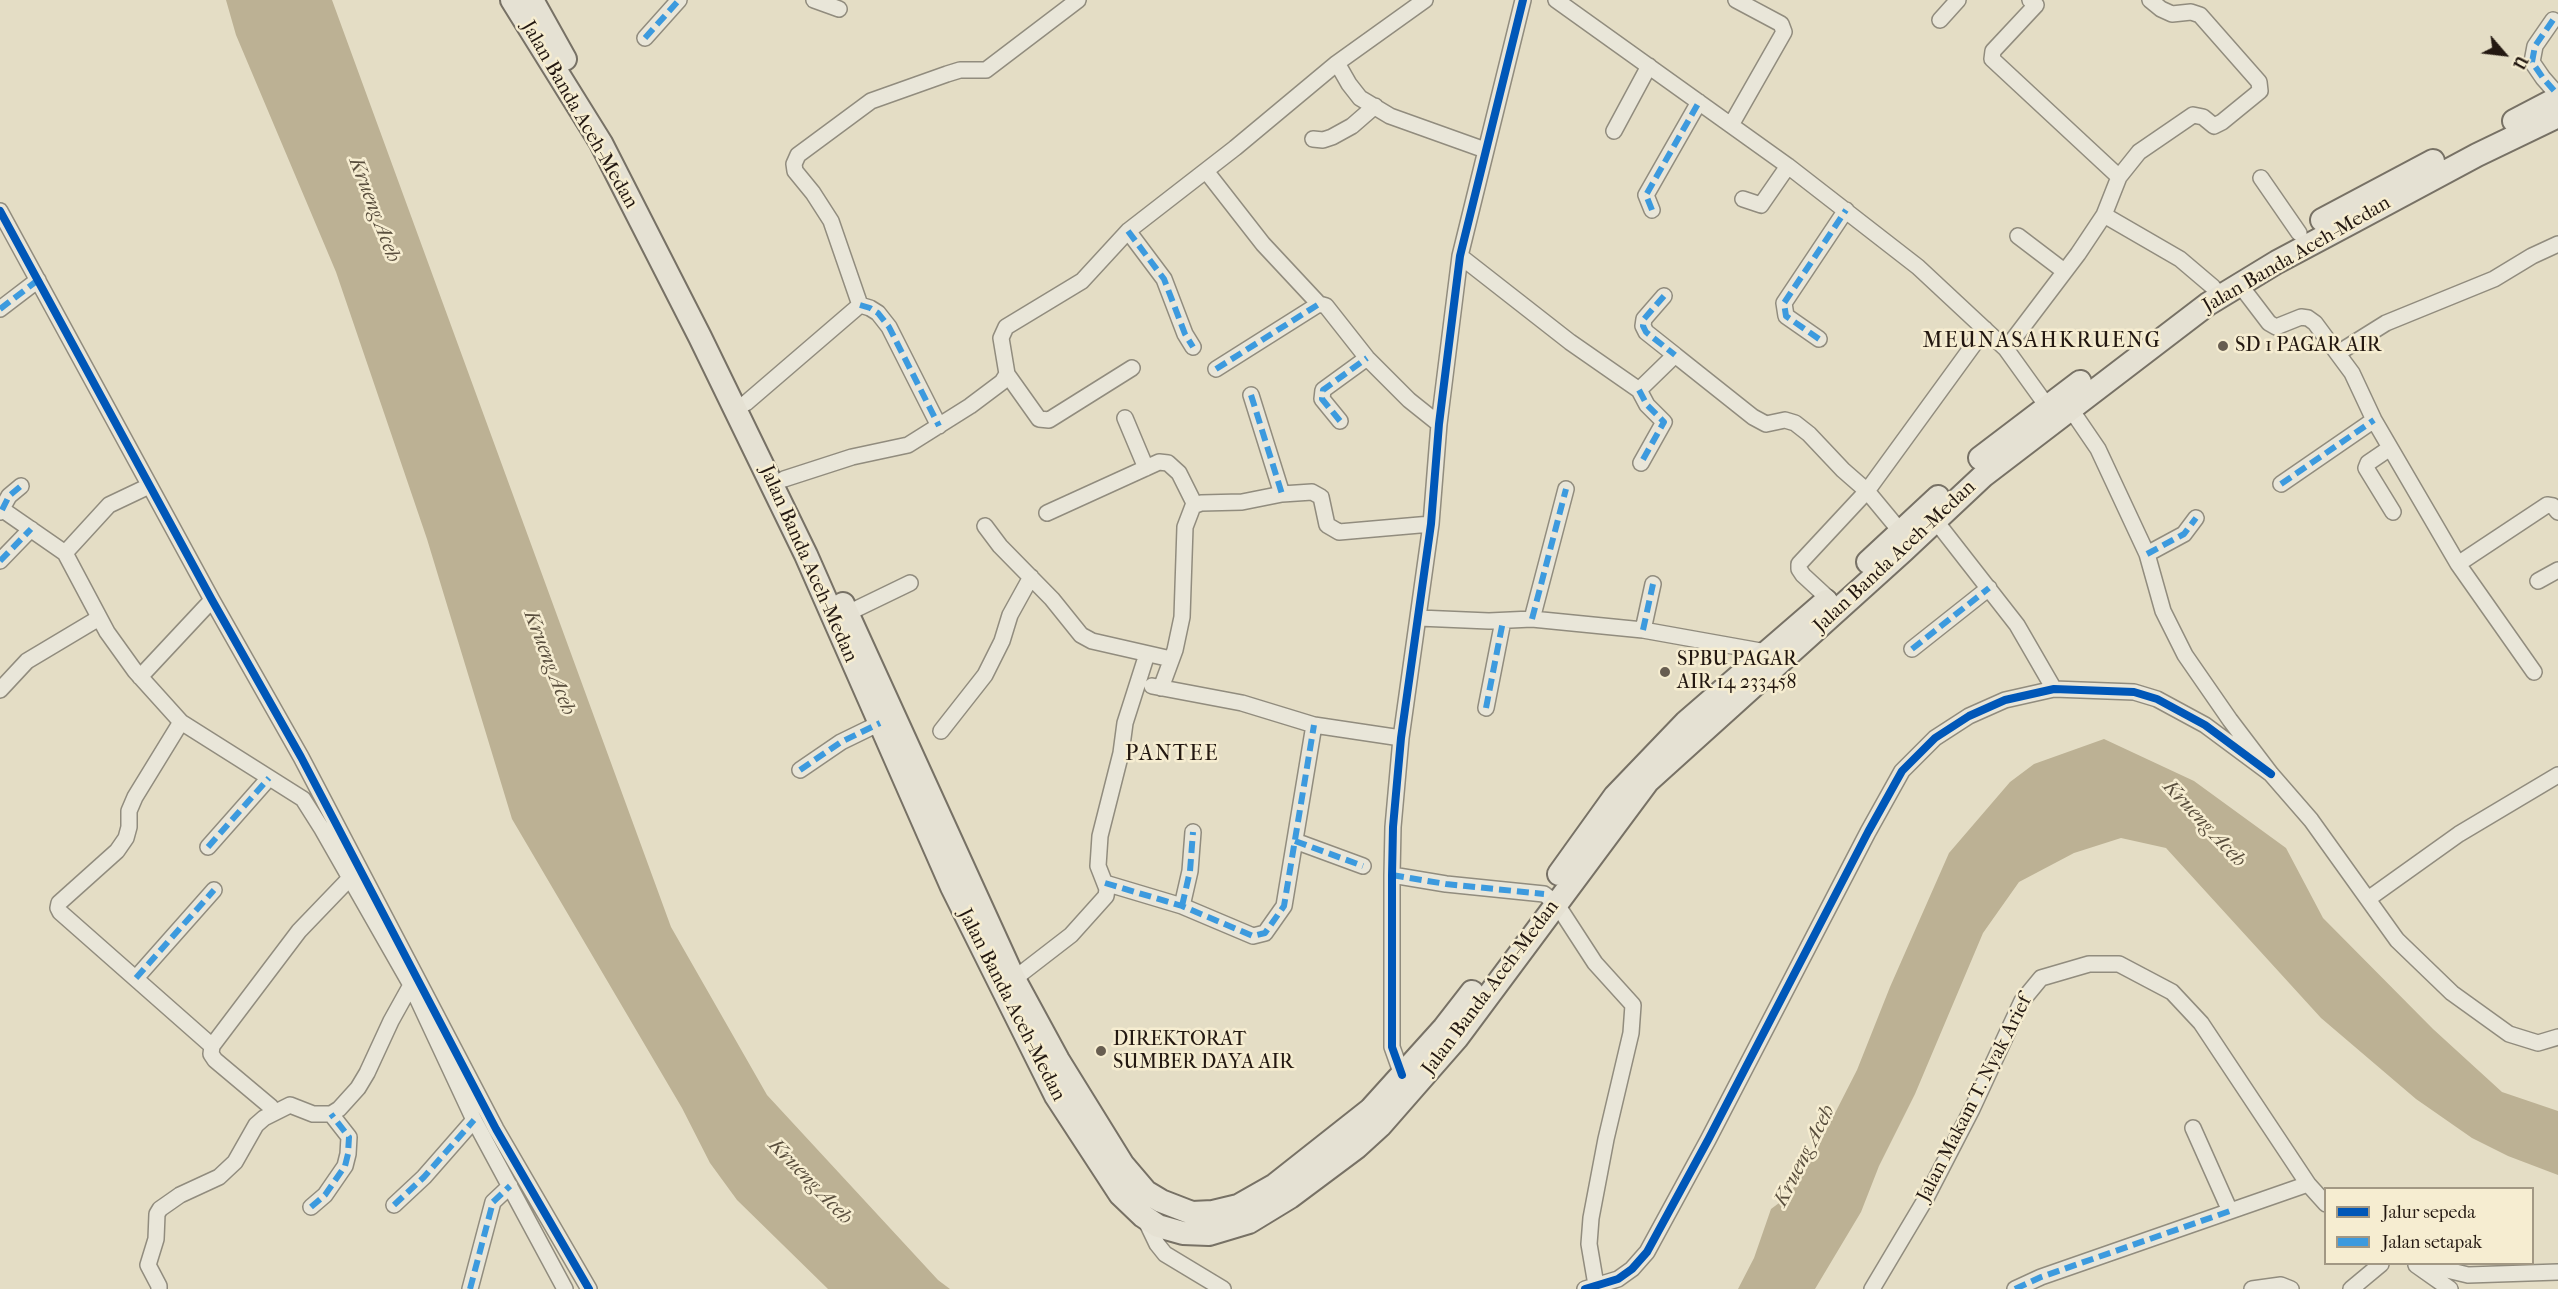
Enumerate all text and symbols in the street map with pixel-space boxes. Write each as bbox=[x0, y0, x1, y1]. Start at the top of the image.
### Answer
street label: Jalan Banda Aceh-Medan bbox=[515, 17, 643, 213]
north arrow bbox=[2474, 24, 2534, 84]
text: U bbox=[2509, 53, 2532, 73]
water label: Krueng Aceh bbox=[342, 154, 406, 266]
street label: Jalan Banda Aceh-Medan bbox=[2199, 191, 2395, 319]
district label: MEUNASAHKRUENG bbox=[1923, 329, 2161, 355]
place label: SD 1 PAGAR AIR bbox=[2235, 334, 2381, 358]
marker: SD 1 PAGAR AIR bbox=[2216, 339, 2230, 353]
street label: Jalan Banda Aceh-Medan bbox=[754, 462, 862, 666]
street label: Jalan Banda Aceh-Medan bbox=[1809, 476, 1981, 638]
water label: Krueng Aceh bbox=[517, 607, 581, 719]
place label: SPBU PAGAR AIR 14 233458 bbox=[1677, 648, 1798, 695]
marker: SPBU PAGAR AIR 14 233458 bbox=[1658, 665, 1672, 679]
district label: PANTEE bbox=[1125, 742, 1219, 768]
water label: Krueng Aceh bbox=[2157, 775, 2251, 873]
street label: Jalan Banda Aceh-Medan bbox=[1417, 896, 1565, 1080]
street label: Jalan Banda Aceh-Medan bbox=[952, 905, 1070, 1105]
street label: Jalan Makam T. Nyak Arief bbox=[1912, 992, 2038, 1206]
place label: DIREKTORAT SUMBER DAYA AIR bbox=[1113, 1028, 1294, 1075]
marker: DIREKTORAT SUMBER DAYA AIR bbox=[1094, 1044, 1108, 1058]
water label: Krueng Aceh bbox=[1769, 1101, 1841, 1211]
water label: Krueng Aceh bbox=[763, 1134, 857, 1230]
legend bbox=[2324, 1187, 2534, 1265]
text: Jalur sepeda bbox=[2382, 1202, 2476, 1223]
text: Jalan setapak bbox=[2382, 1232, 2482, 1253]

